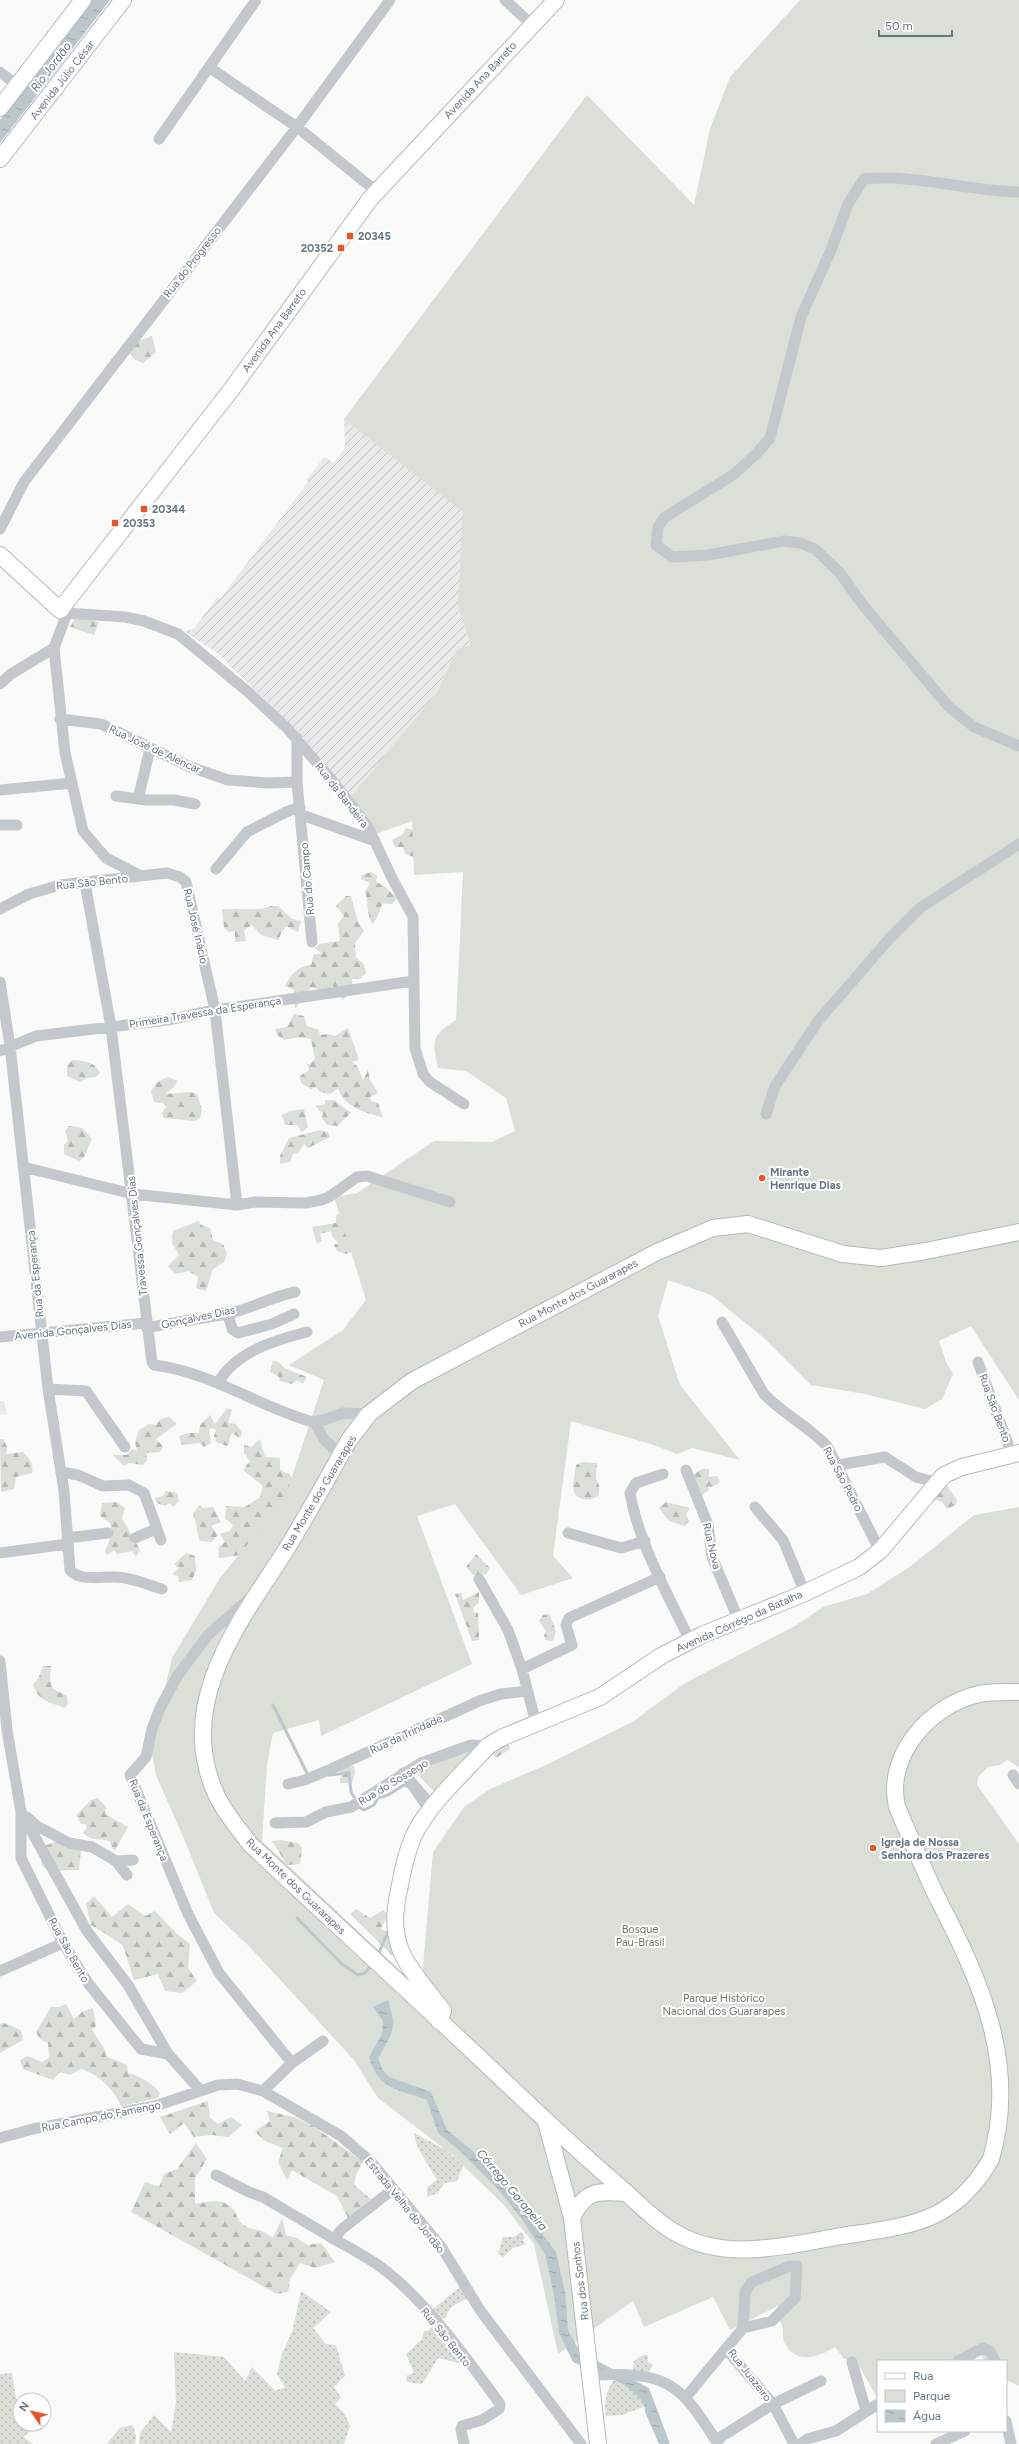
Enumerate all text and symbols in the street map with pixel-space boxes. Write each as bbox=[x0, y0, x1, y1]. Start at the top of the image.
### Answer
scale bar bbox=[879, 12, 952, 38]
text: 50 m bbox=[885, 19, 913, 33]
street label: Avenida Júlio César bbox=[28, 38, 97, 122]
water label: Rio Jordão bbox=[28, 39, 74, 95]
street label: Avenida Ana Barreto bbox=[441, 39, 519, 122]
street label: Rua do Progresso bbox=[161, 224, 224, 300]
place label: 20345 bbox=[358, 230, 391, 243]
marker: 20345 bbox=[345, 231, 355, 241]
place label: 20352 bbox=[301, 242, 333, 255]
marker: 20352 bbox=[336, 243, 346, 253]
street label: Avenida Ana Barreto bbox=[240, 286, 309, 375]
place label: 20344 bbox=[152, 503, 186, 516]
marker: 20344 bbox=[139, 504, 149, 514]
place label: 20353 bbox=[123, 517, 155, 530]
marker: 20353 bbox=[110, 518, 120, 528]
street label: Rua José de Alencar bbox=[107, 722, 203, 777]
street label: Rua da Bandeira bbox=[312, 760, 371, 830]
street label: Rua do Campo bbox=[298, 842, 317, 916]
street label: Rua São Bento bbox=[55, 872, 129, 893]
street label: Rua José Inácio bbox=[181, 887, 210, 965]
street label: Primeira Travessa da Esperança bbox=[128, 994, 282, 1031]
place label: Mirante Henrique Dias bbox=[770, 1166, 841, 1192]
marker: Mirante Henrique Dias bbox=[757, 1173, 767, 1183]
street label: Travessa Gonçalves Dias bbox=[125, 1176, 150, 1296]
street label: Rua da Esperança bbox=[24, 1230, 47, 1318]
street label: Rua Monte dos Guararapes bbox=[516, 1256, 640, 1330]
street label: Gonçalves Dias bbox=[160, 1303, 236, 1332]
street label: Avenida Gonçalves Dias bbox=[14, 1318, 132, 1343]
street label: Rua São Bento bbox=[976, 1372, 1013, 1444]
street label: Rua Monte dos Guararapes bbox=[280, 1433, 359, 1554]
street label: Rua São Pedro bbox=[820, 1445, 865, 1514]
street label: Rua Nova bbox=[700, 1522, 723, 1571]
street label: Avenida Córrego da Batalha bbox=[674, 1588, 804, 1655]
street label: Rua da Trindade bbox=[368, 1712, 445, 1757]
street label: Rua do Sossego bbox=[356, 1756, 431, 1808]
street label: Rua da Esperança bbox=[126, 1777, 171, 1863]
street label: Rua Monte dos Guararapes bbox=[243, 1835, 348, 1937]
place label: Igreja de Nossa Senhora dos Prazeres bbox=[881, 1836, 989, 1862]
marker: Igreja de Nossa Senhora dos Prazeres bbox=[868, 1843, 878, 1853]
street label: Rua São Bento bbox=[45, 1916, 92, 1985]
park label: Bosque Pau-Brasil bbox=[616, 1923, 664, 1949]
park label: Parque Histórico Nacional dos Guararapes bbox=[663, 1992, 785, 2018]
street label: Rua Campo do Famengo bbox=[40, 2099, 162, 2134]
water label: Córrego Garapeira bbox=[474, 2146, 550, 2234]
street label: Estrada Velha do Jordão bbox=[362, 2155, 447, 2256]
street label: Rua dos Sonhos bbox=[569, 2241, 592, 2321]
street label: Rua São Bento bbox=[418, 2305, 473, 2369]
street label: Rua Juazeiro bbox=[725, 2347, 774, 2404]
legend bbox=[877, 2360, 1007, 2432]
text: Rua bbox=[913, 2369, 933, 2383]
text: Parque bbox=[913, 2389, 951, 2403]
north arrow bbox=[12, 2392, 52, 2432]
text: N bbox=[16, 2400, 32, 2414]
text: Água bbox=[913, 2409, 941, 2423]

